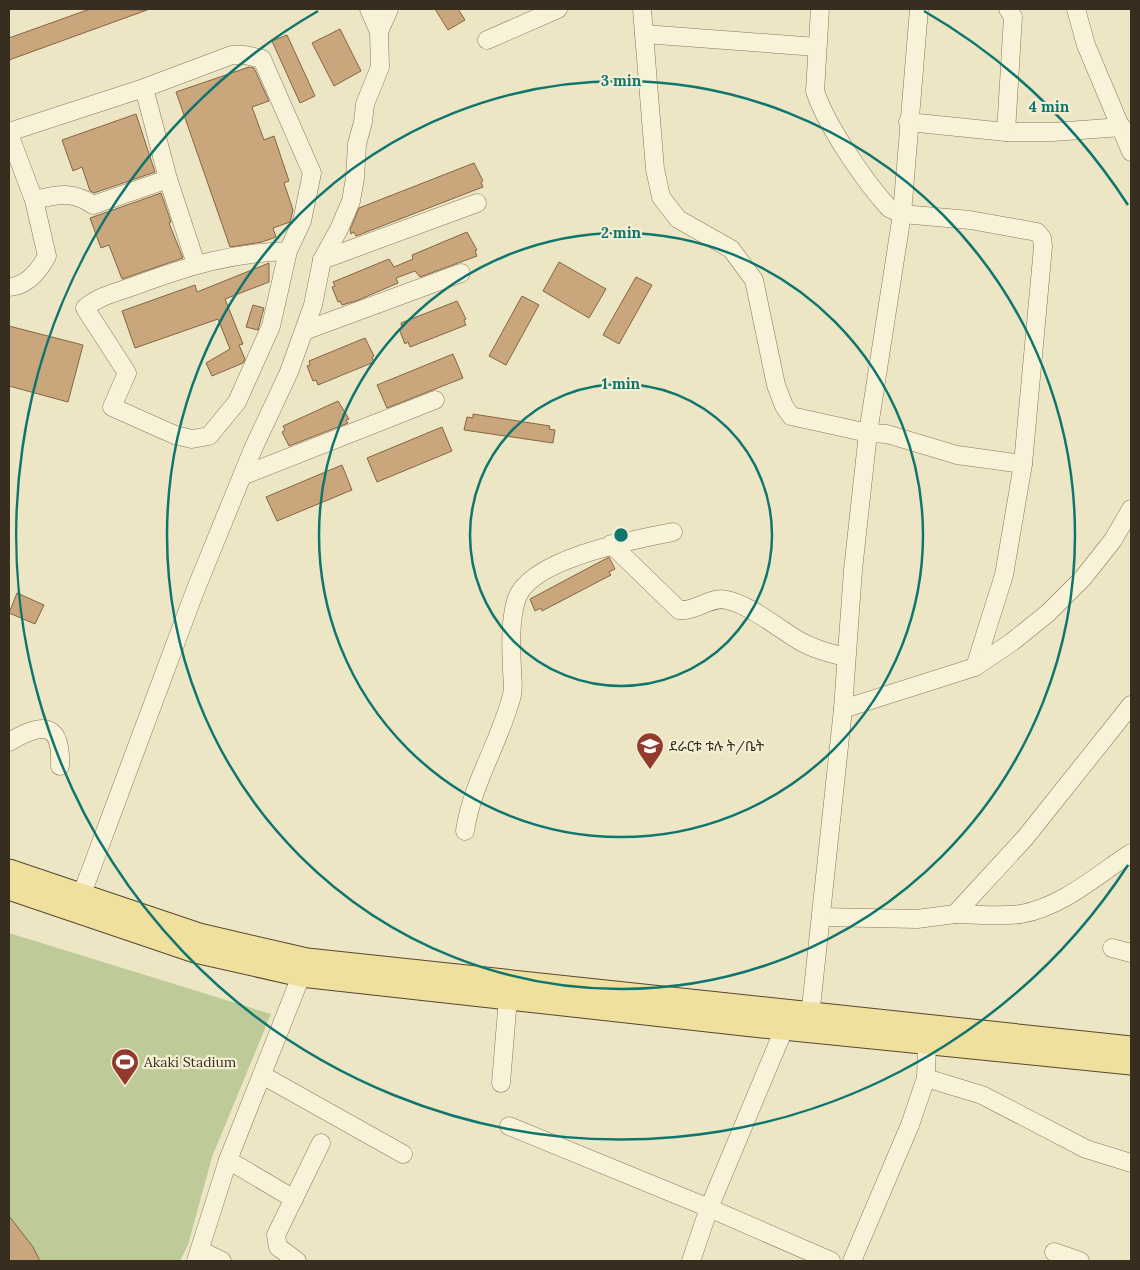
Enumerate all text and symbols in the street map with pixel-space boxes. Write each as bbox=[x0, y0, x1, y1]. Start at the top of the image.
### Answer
text: 3 min bbox=[601, 71, 642, 90]
text: 4 min bbox=[1029, 97, 1070, 116]
text: 2 min bbox=[601, 223, 642, 242]
text: 1 min bbox=[602, 374, 641, 393]
centre of rings bbox=[612, 526, 630, 544]
school or university icon: ደራርቱ ቱሉ ት/ቤት bbox=[635, 731, 665, 770]
place label: ደራርቱ ቱሉ ት/ቤት bbox=[669, 737, 765, 755]
sports icon: Akaki Stadium bbox=[110, 1047, 140, 1086]
place label: Akaki Stadium bbox=[143, 1053, 237, 1071]

